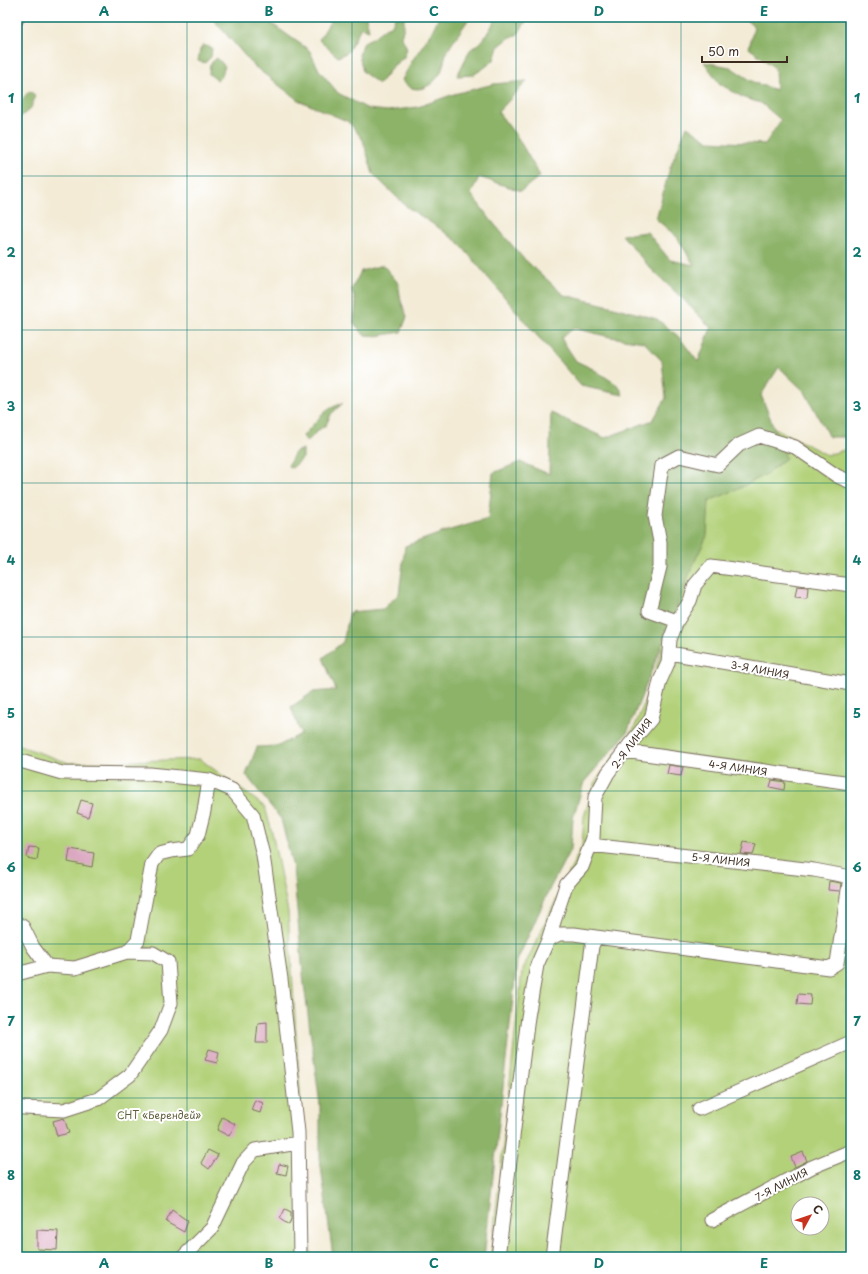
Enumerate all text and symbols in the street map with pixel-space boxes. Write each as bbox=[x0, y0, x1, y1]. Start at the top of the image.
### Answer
text: A bbox=[99, 1, 109, 20]
text: B bbox=[265, 1, 274, 20]
text: C bbox=[429, 1, 439, 20]
text: D bbox=[594, 1, 604, 20]
text: E bbox=[760, 1, 768, 20]
scale bar bbox=[702, 38, 787, 64]
text: 50 m bbox=[708, 42, 739, 60]
text: 1 bbox=[8, 88, 14, 107]
text: 1 bbox=[854, 88, 860, 107]
text: 2 bbox=[6, 242, 16, 261]
text: 2 bbox=[852, 242, 862, 261]
text: 3 bbox=[7, 396, 16, 415]
text: 3 bbox=[853, 396, 862, 415]
text: 4 bbox=[7, 550, 16, 569]
text: 4 bbox=[853, 550, 862, 569]
street label: 3-Я ЛИНИЯ bbox=[730, 656, 790, 682]
text: 5 bbox=[7, 703, 15, 722]
text: 5 bbox=[853, 703, 861, 722]
street label: 2-Я ЛИНИЯ bbox=[607, 715, 655, 771]
street label: 4-Я ЛИНИЯ bbox=[708, 755, 768, 779]
street label: 5-Я ЛИНИЯ bbox=[691, 848, 751, 870]
text: 6 bbox=[6, 857, 16, 876]
text: 6 bbox=[852, 857, 862, 876]
text: 7 bbox=[7, 1011, 15, 1030]
text: 7 bbox=[853, 1011, 861, 1030]
park label: СНТ «Берендей» bbox=[117, 1107, 201, 1122]
street label: 7-Я ЛИНИЯ bbox=[752, 1164, 810, 1204]
text: 8 bbox=[7, 1165, 15, 1184]
text: 8 bbox=[853, 1165, 861, 1184]
north arrow bbox=[790, 1196, 830, 1236]
text: С bbox=[809, 1201, 827, 1218]
text: A bbox=[99, 1253, 109, 1272]
text: B bbox=[265, 1253, 274, 1272]
text: C bbox=[429, 1253, 439, 1272]
text: D bbox=[594, 1253, 604, 1272]
text: E bbox=[760, 1253, 768, 1272]

